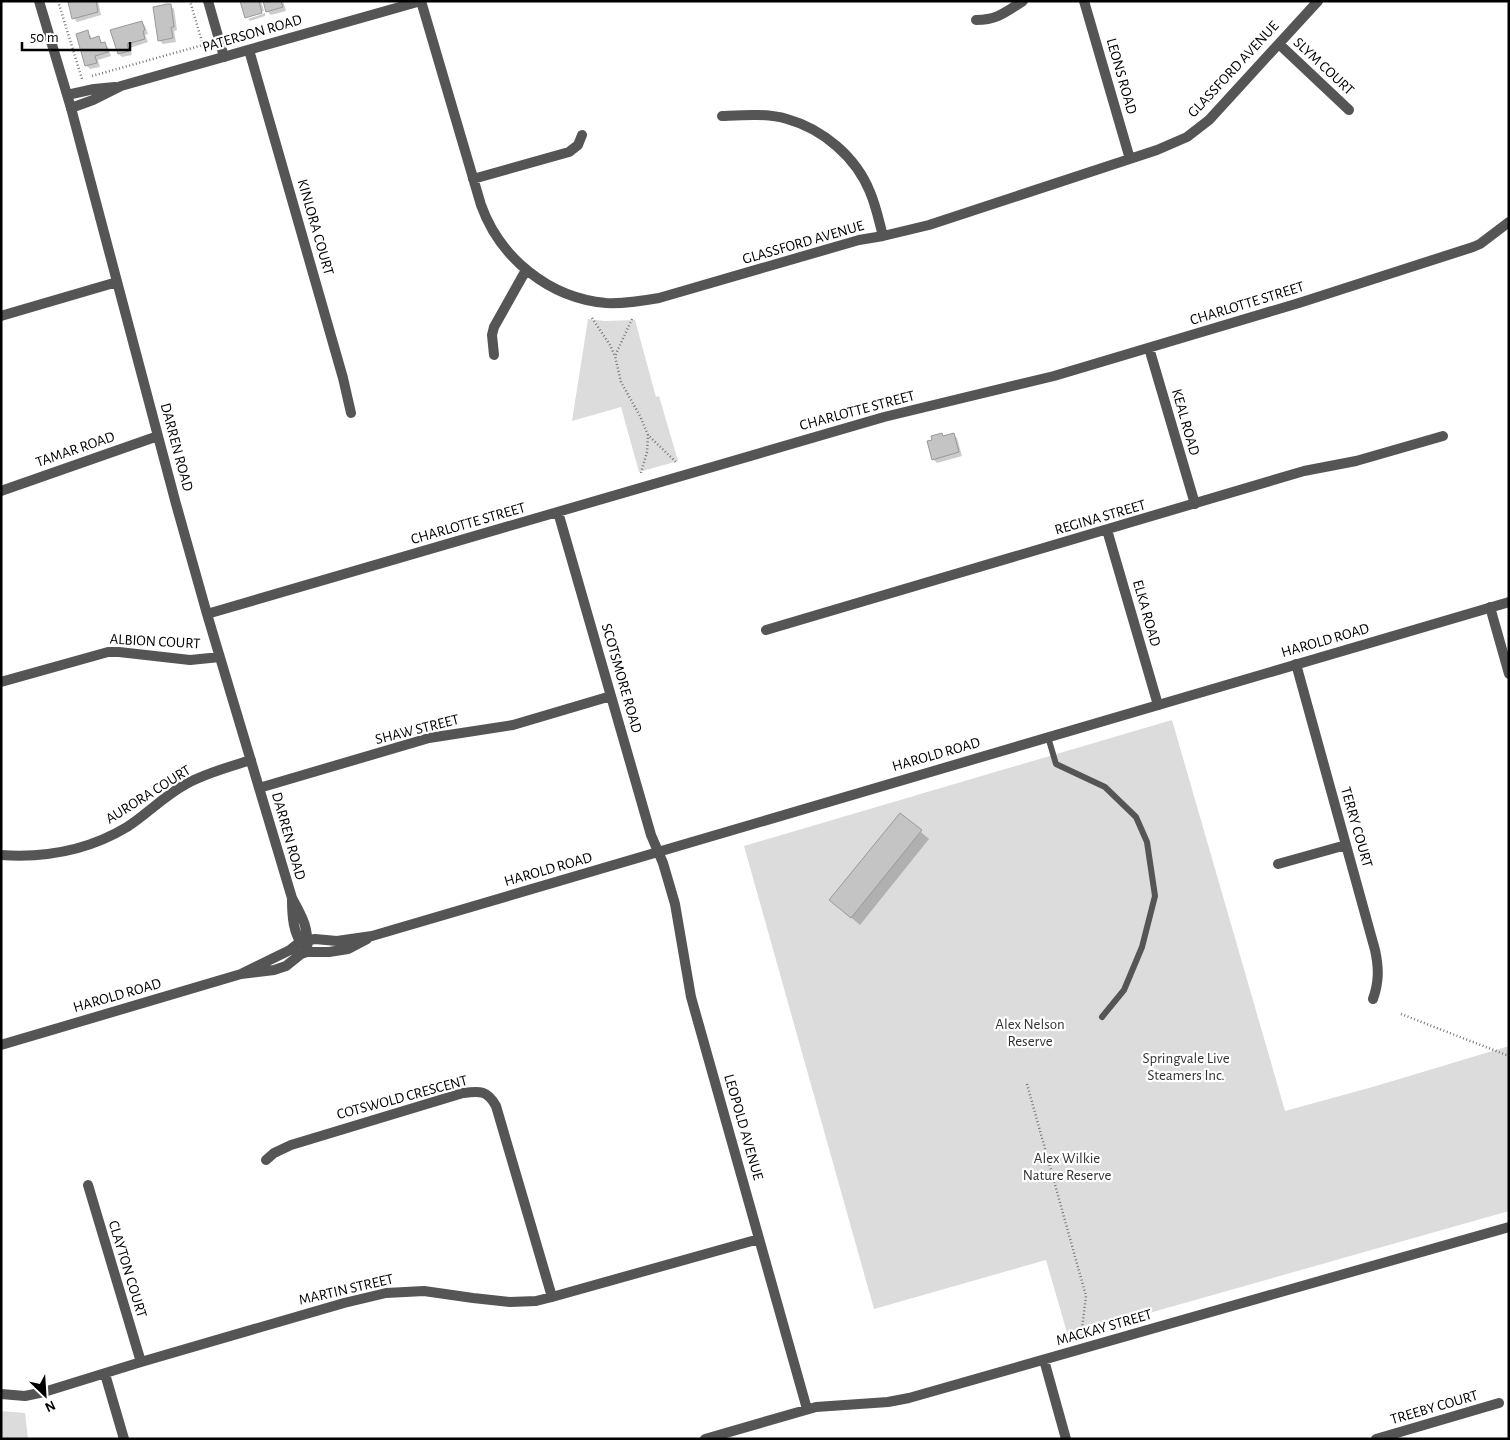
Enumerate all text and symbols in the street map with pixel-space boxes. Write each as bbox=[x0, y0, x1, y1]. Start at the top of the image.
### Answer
street label: PATERSON ROAD bbox=[201, 12, 304, 55]
street label: GLASSFORD AVENUE bbox=[1185, 18, 1282, 120]
scale bar bbox=[22, 20, 130, 52]
text: 50 m bbox=[30, 30, 59, 45]
street label: SLYM COURT bbox=[1291, 35, 1357, 98]
street label: LEONS ROAD bbox=[1104, 36, 1140, 116]
street label: KINLORA COURT bbox=[295, 177, 337, 277]
street label: GLASSFORD AVENUE bbox=[741, 218, 866, 267]
street label: CHARLOTTE STREET bbox=[1188, 279, 1307, 328]
street label: KEAL ROAD bbox=[1169, 387, 1202, 458]
street label: CHARLOTTE STREET bbox=[798, 388, 917, 433]
street label: DARREN ROAD bbox=[158, 401, 196, 493]
street label: TAMAR ROAD bbox=[34, 429, 117, 470]
street label: REGINA STREET bbox=[1053, 497, 1148, 538]
street label: CHARLOTTE STREET bbox=[409, 500, 528, 547]
street label: ELKA ROAD bbox=[1130, 578, 1163, 649]
street label: HAROLD ROAD bbox=[1279, 621, 1371, 660]
street label: SCOTSMORE ROAD bbox=[599, 622, 644, 735]
street label: ALBION COURT bbox=[109, 632, 201, 651]
street label: SHAW STREET bbox=[374, 712, 461, 747]
street label: HAROLD ROAD bbox=[890, 735, 982, 774]
street label: AURORA COURT bbox=[103, 762, 194, 826]
street label: TERRY COURT bbox=[1338, 785, 1375, 870]
street label: DARREN ROAD bbox=[269, 791, 308, 882]
street label: HAROLD ROAD bbox=[502, 850, 594, 889]
street label: HAROLD ROAD bbox=[71, 976, 163, 1015]
park label: Alex Nelson Reserve bbox=[995, 1017, 1065, 1049]
park label: Springvale Live Steamers Inc. bbox=[1142, 1051, 1230, 1083]
street label: LEOPOLD AVENUE bbox=[721, 1072, 766, 1182]
street label: COTSWOLD CRESCENT bbox=[335, 1073, 470, 1122]
park label: Alex Wilkie Nature Reserve bbox=[1023, 1151, 1111, 1183]
street label: CLAYTON COURT bbox=[106, 1219, 150, 1320]
street label: MARTIN STREET bbox=[297, 1271, 396, 1308]
street label: MACKAY STREET bbox=[1055, 1306, 1154, 1348]
north arrow bbox=[20, 1370, 70, 1420]
street label: TREEBY COURT bbox=[1389, 1388, 1480, 1427]
text: N bbox=[43, 1397, 57, 1414]

